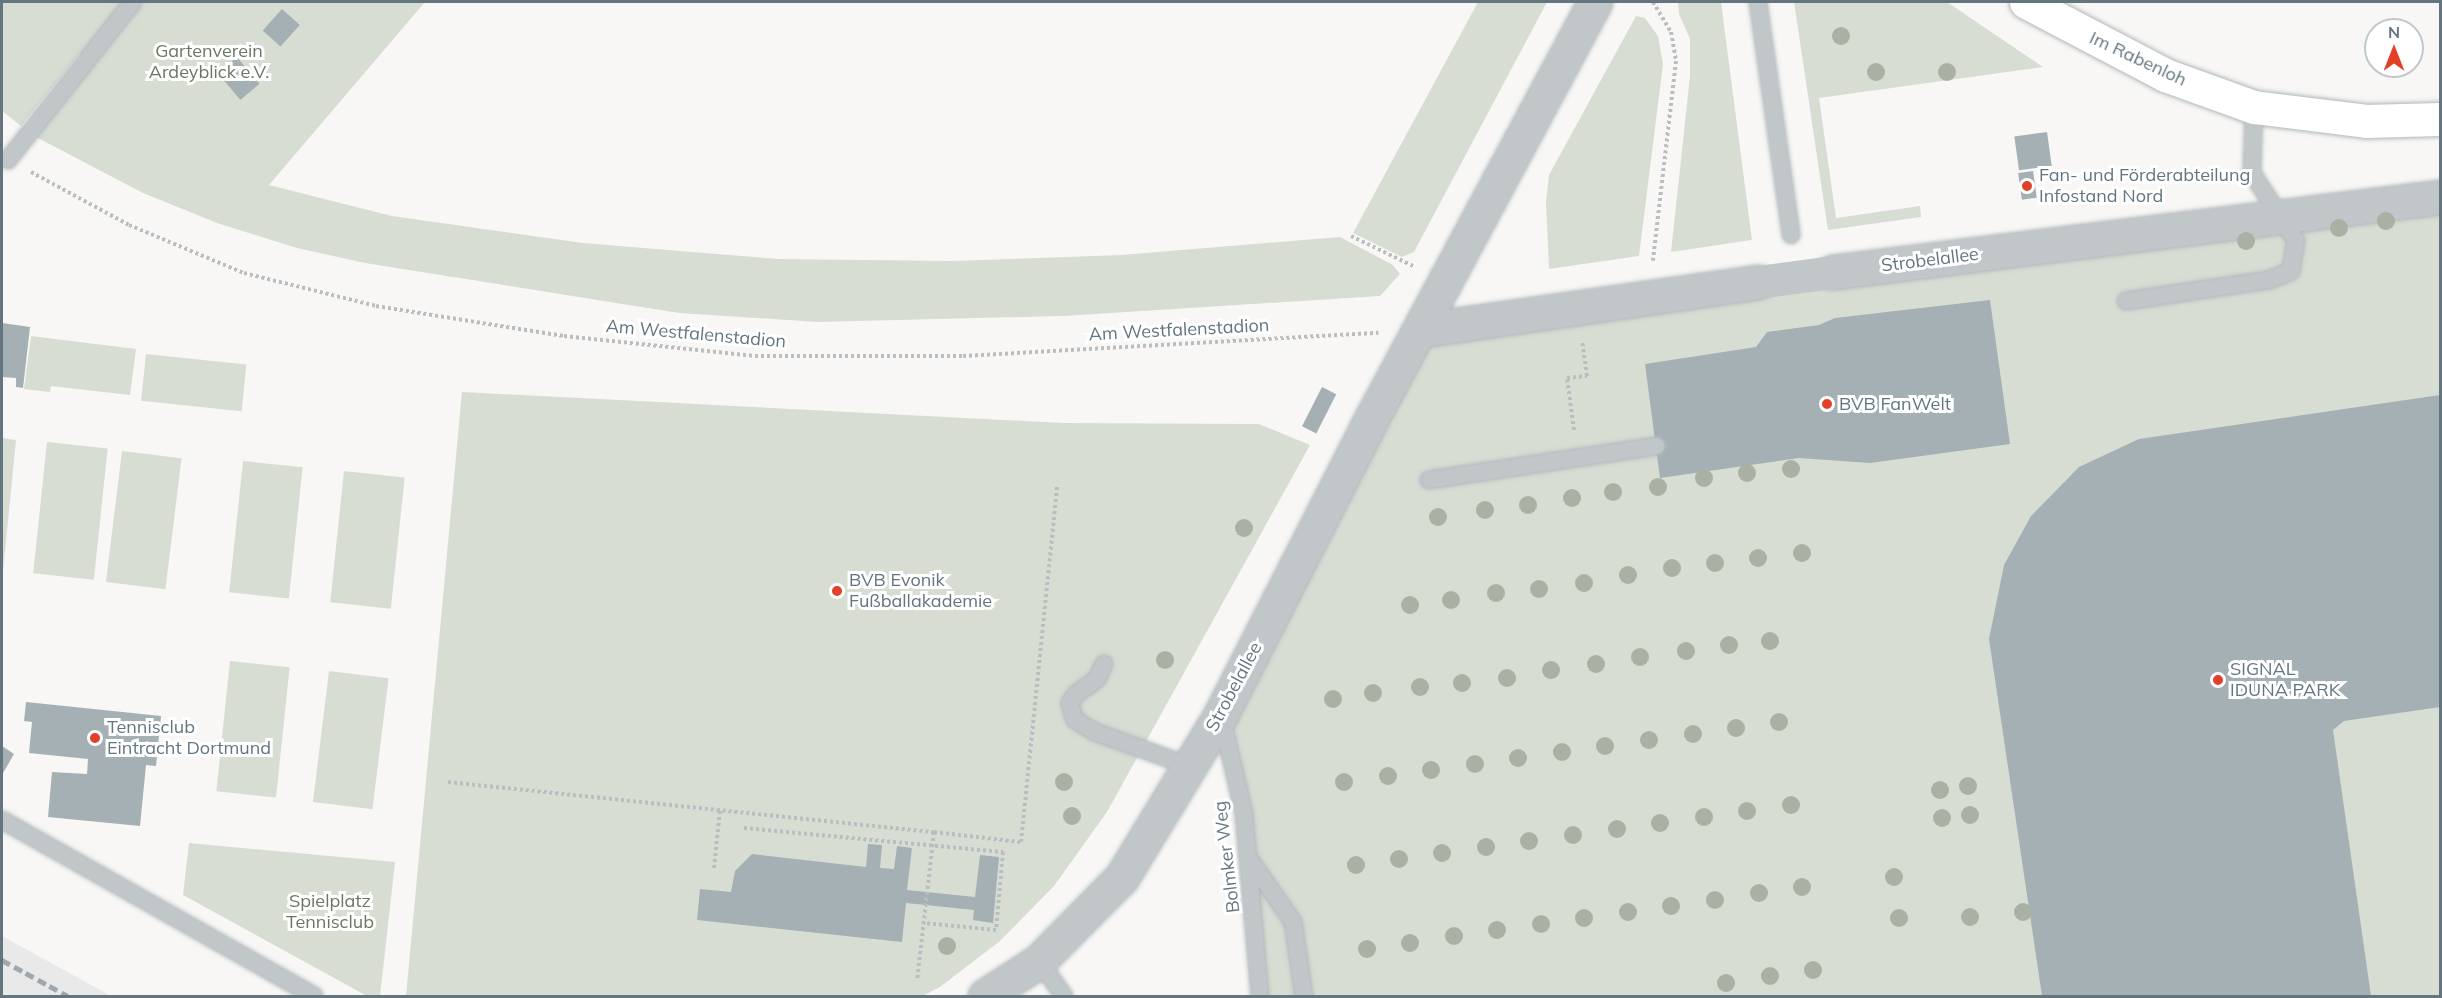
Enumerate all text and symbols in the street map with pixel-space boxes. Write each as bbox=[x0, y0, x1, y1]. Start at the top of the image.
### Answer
north arrow bbox=[2364, 18, 2424, 78]
text: N bbox=[2388, 22, 2400, 42]
street label: Im Rabenloh bbox=[2086, 27, 2190, 91]
park label: Gartenverein Ardeyblick e.V. bbox=[149, 41, 269, 84]
place label: Fan- und Förderabteilung Infostand Nord bbox=[2039, 165, 2250, 207]
marker: Fan- und Förderabteilung Infostand Nord bbox=[2020, 179, 2034, 193]
street label: Strobelallee bbox=[1880, 243, 1980, 277]
street label: Am Westfalenstadion bbox=[1088, 314, 1270, 346]
street label: Am Westfalenstadion bbox=[605, 315, 787, 353]
place label: BVB FanWelt bbox=[1839, 393, 1951, 415]
marker: BVB FanWelt bbox=[1820, 397, 1834, 411]
place label: BVB Evonik Fußballakademie bbox=[849, 570, 992, 612]
marker: BVB Evonik Fußballakademie bbox=[830, 584, 844, 598]
street label: Strobelallee bbox=[1201, 639, 1267, 735]
place label: SIGNAL IDUNA PARK bbox=[2230, 659, 2340, 702]
marker: SIGNAL IDUNA PARK bbox=[2211, 673, 2225, 687]
place label: Tennisclub Eintracht Dortmund bbox=[107, 717, 271, 760]
marker: Tennisclub Eintracht Dortmund bbox=[88, 731, 102, 745]
street label: Bolmker Weg bbox=[1209, 800, 1245, 914]
park label: Spielplatz Tennisclub bbox=[286, 891, 374, 934]

